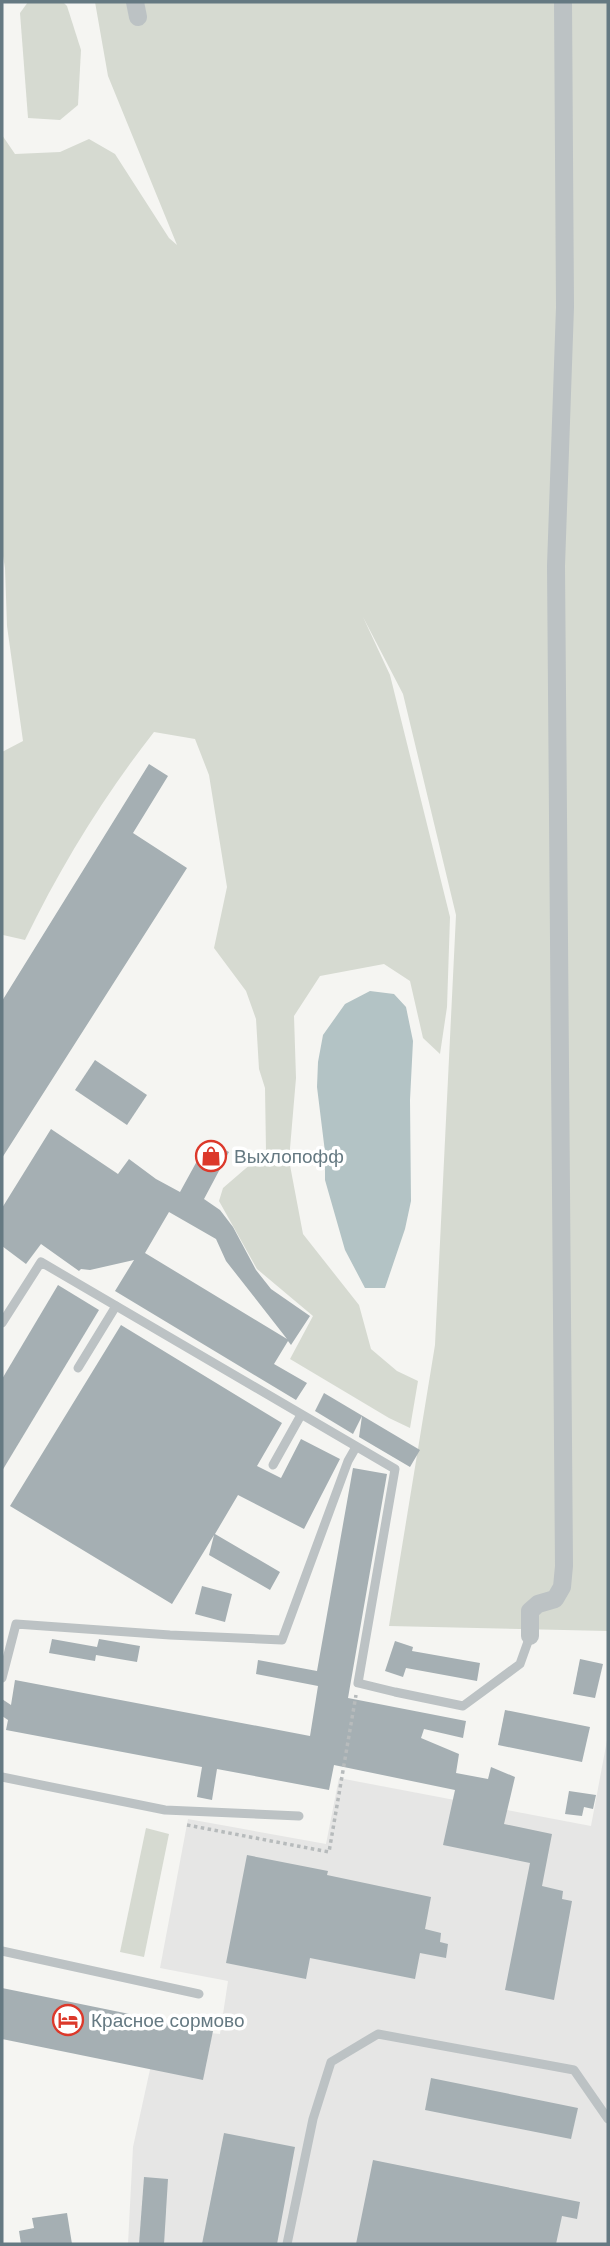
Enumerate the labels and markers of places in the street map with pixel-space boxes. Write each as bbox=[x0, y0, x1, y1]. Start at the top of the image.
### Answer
shop icon: Выхлопофф bbox=[194, 1139, 228, 1173]
place label: Выхлопофф bbox=[234, 1146, 344, 1167]
hotel icon: Красное сормово bbox=[51, 2003, 85, 2037]
place label: Красное сормово bbox=[91, 2010, 245, 2031]

